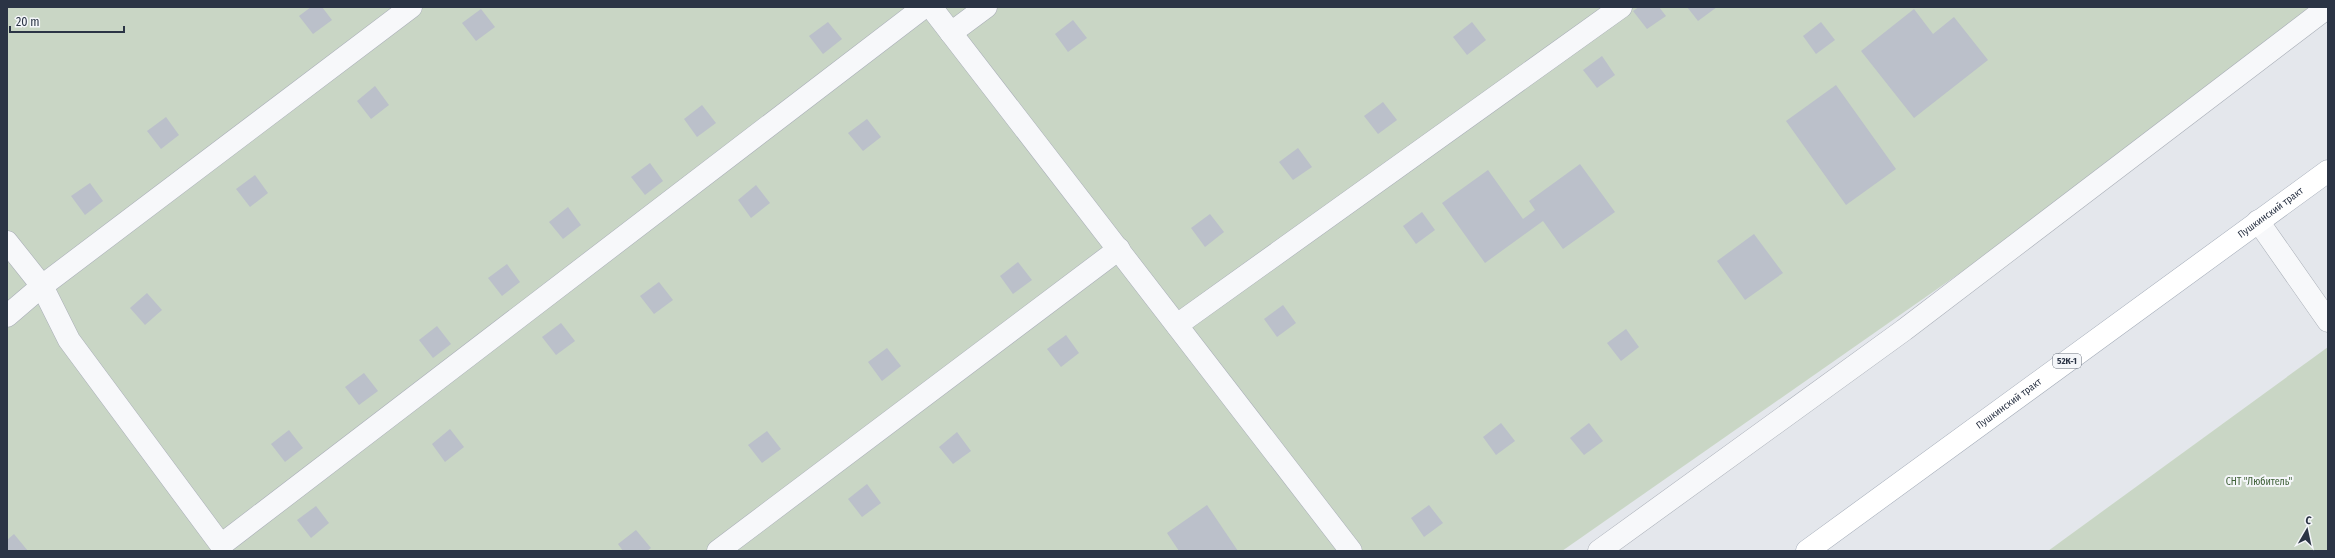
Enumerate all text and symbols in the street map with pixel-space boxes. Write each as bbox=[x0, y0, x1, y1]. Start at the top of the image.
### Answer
scale bar bbox=[10, 8, 124, 34]
text: 20 m bbox=[16, 15, 40, 29]
street label: Пушкинский тракт bbox=[2236, 184, 2307, 241]
road number: 52К-1 bbox=[2053, 354, 2081, 368]
street label: Пушкинский тракт bbox=[1974, 375, 2045, 432]
park label: СНТ "Любитель" bbox=[2226, 476, 2292, 488]
north arrow bbox=[2287, 510, 2327, 550]
text: С bbox=[2305, 514, 2313, 528]

